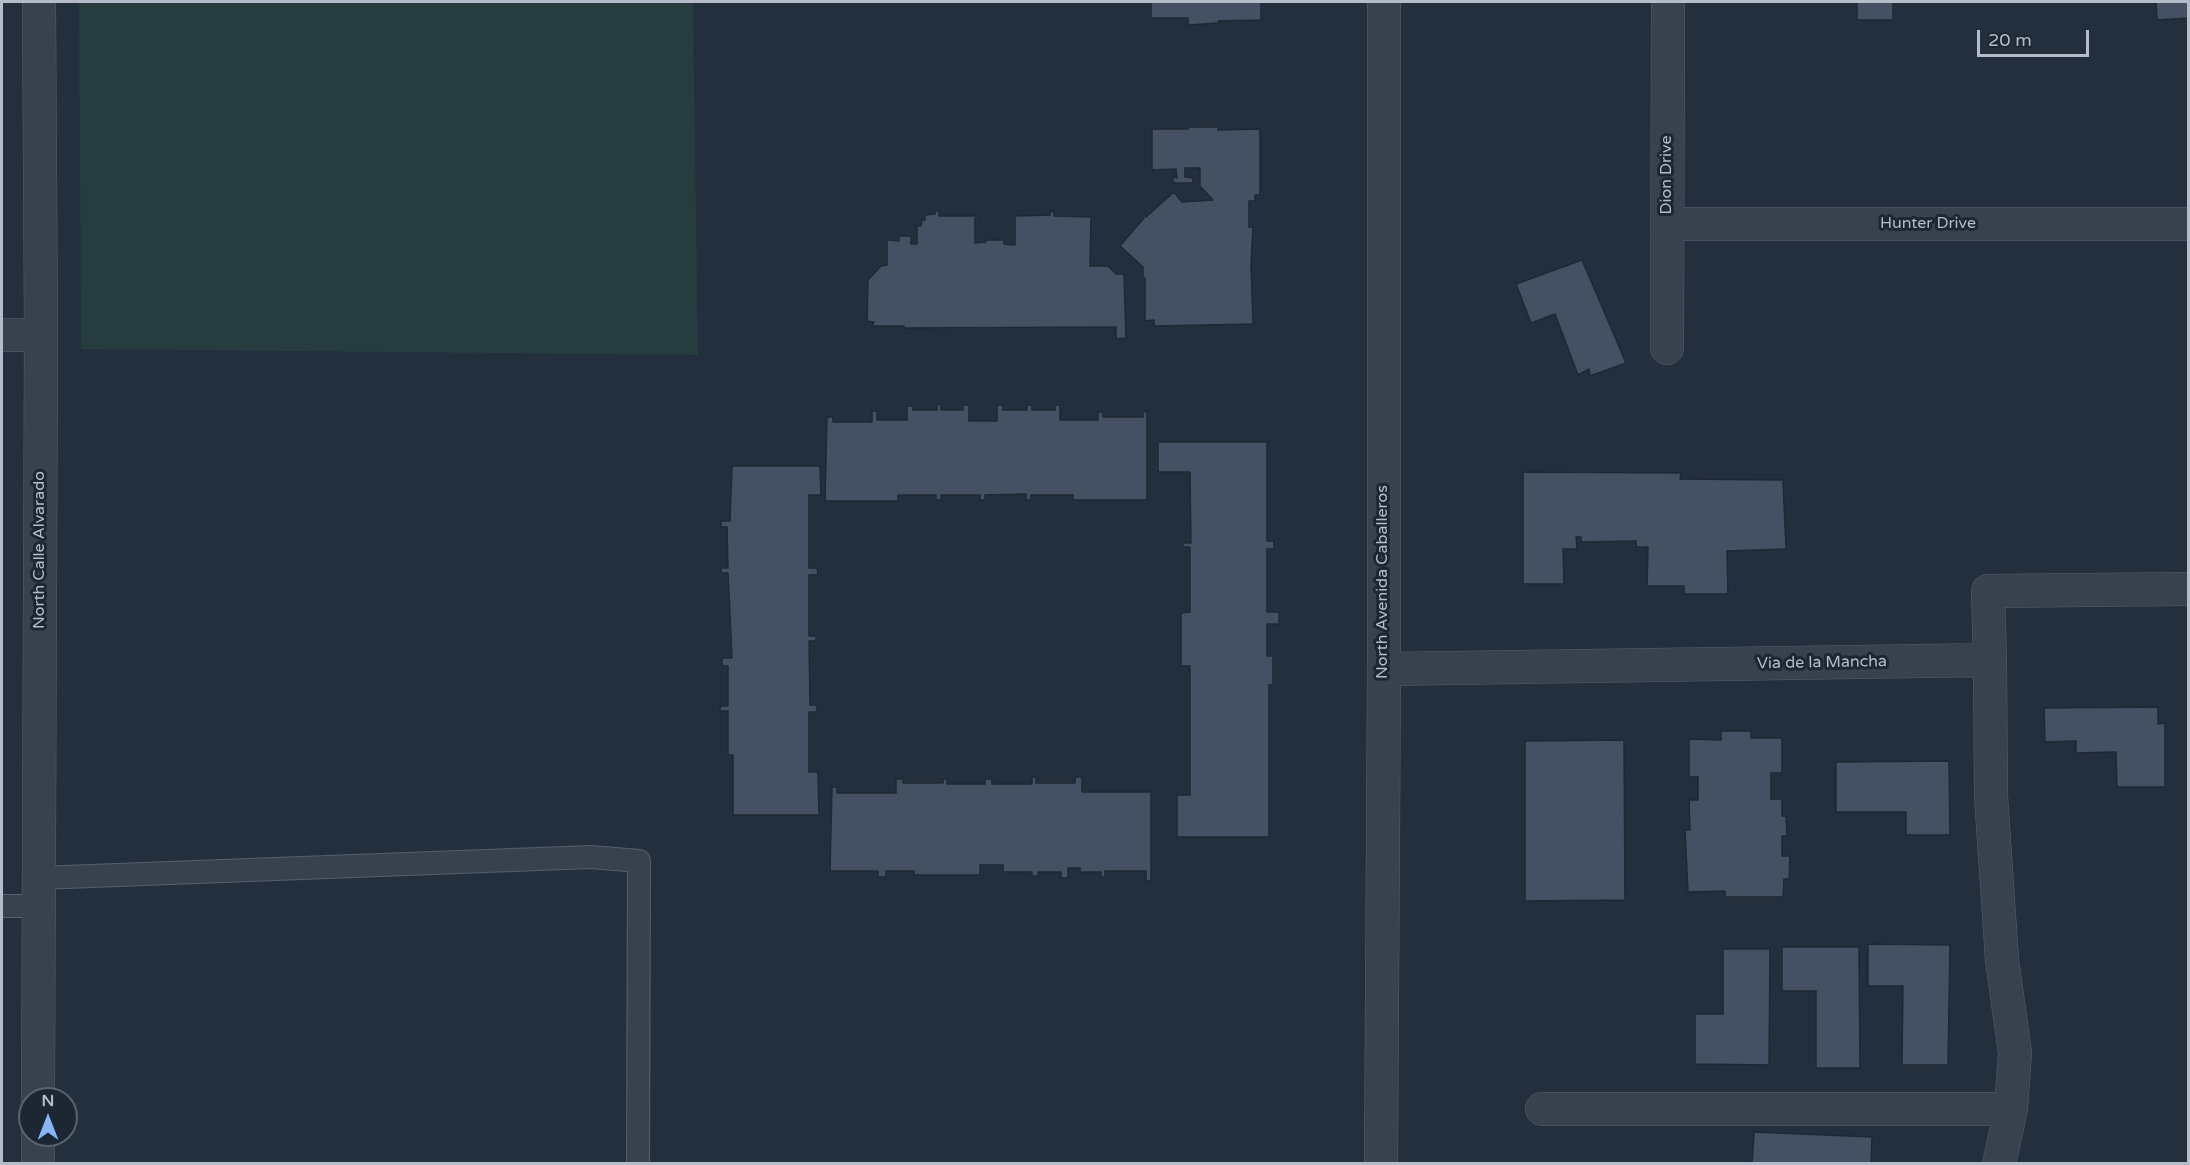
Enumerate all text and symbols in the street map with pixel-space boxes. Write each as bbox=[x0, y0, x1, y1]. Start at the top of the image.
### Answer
scale bar bbox=[1980, 18, 2092, 56]
text: 20 m bbox=[1988, 29, 2032, 51]
street label: Dion Drive bbox=[1657, 136, 1677, 214]
street label: Hunter Drive bbox=[1880, 214, 1976, 234]
street label: North Calle Alvarado bbox=[30, 471, 50, 629]
street label: North Avenida Caballeros bbox=[1373, 485, 1393, 679]
street label: Via de la Mancha bbox=[1757, 652, 1887, 674]
north arrow bbox=[18, 1087, 78, 1147]
text: N bbox=[42, 1091, 54, 1111]

